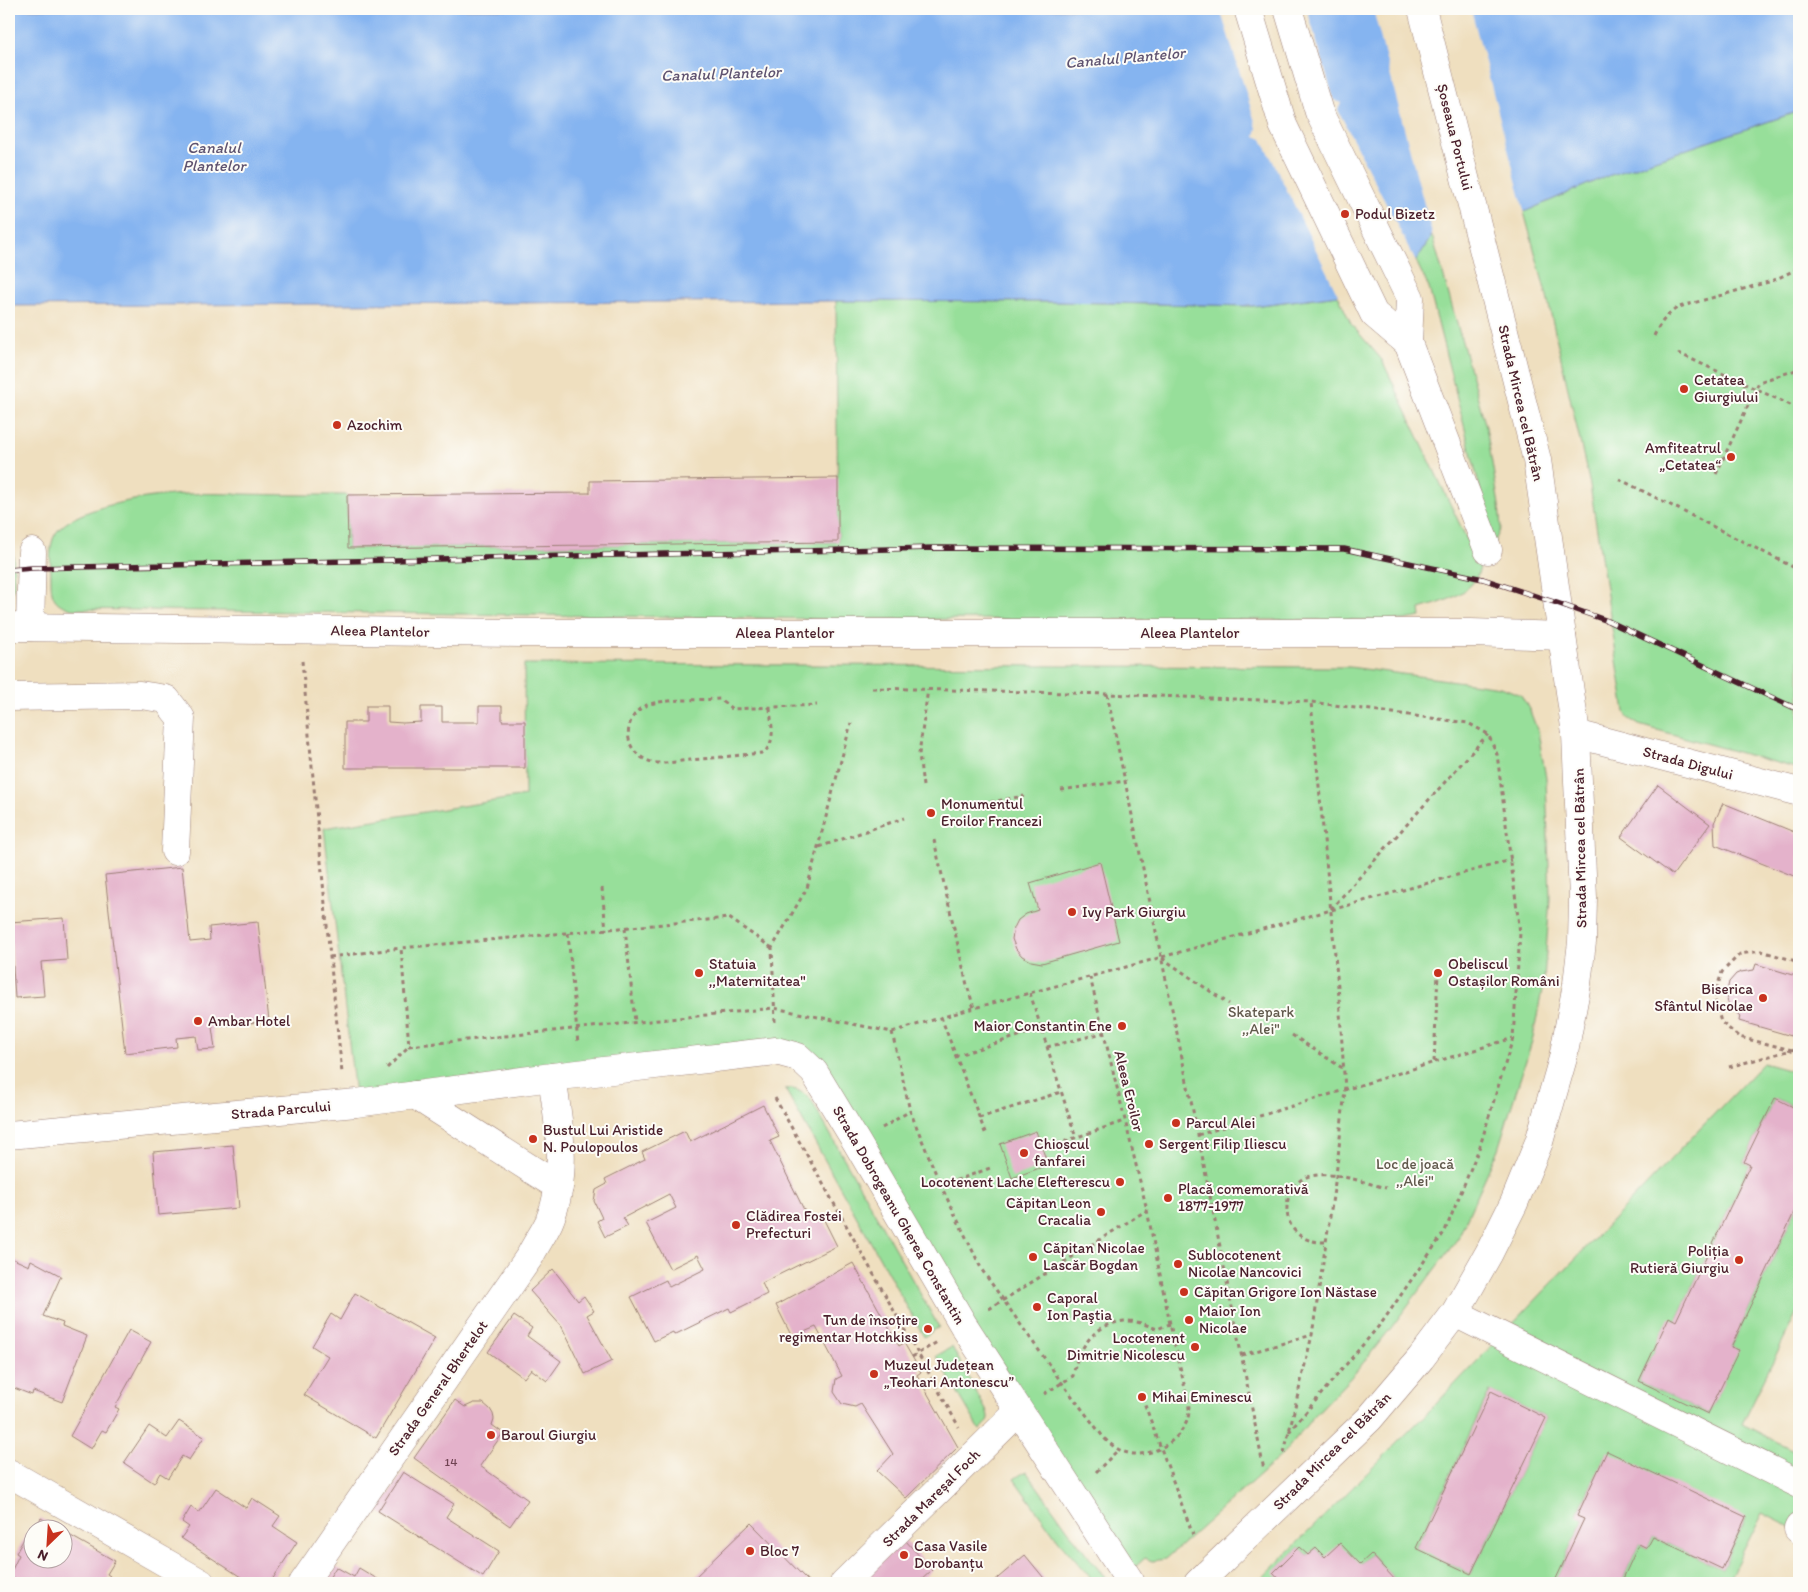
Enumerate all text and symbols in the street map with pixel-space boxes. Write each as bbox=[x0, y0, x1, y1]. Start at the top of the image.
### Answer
water label: Canalul Plantelor bbox=[1064, 43, 1188, 72]
water label: Canalul Plantelor bbox=[661, 62, 783, 85]
street label: Șoseaua Portului bbox=[1433, 82, 1477, 192]
water label: Canalul Plantelor bbox=[183, 138, 247, 175]
place label: Podul Bizetz bbox=[1355, 205, 1435, 223]
marker: Podul Bizetz bbox=[1339, 208, 1351, 220]
street label: Strada Mircea cel Bătrân bbox=[1494, 323, 1548, 483]
place label: Cetatea Giurgiului bbox=[1694, 371, 1758, 406]
marker: Cetatea Giurgiului bbox=[1678, 383, 1690, 395]
place label: Azochim bbox=[347, 416, 403, 434]
marker: Azochim bbox=[331, 419, 343, 431]
place label: Amfiteatrul „Cetatea“ bbox=[1645, 439, 1722, 474]
marker: Amfiteatrul „Cetatea“ bbox=[1725, 451, 1737, 463]
street label: Aleea Plantelor bbox=[330, 621, 430, 641]
street label: Aleea Plantelor bbox=[735, 624, 835, 642]
street label: Aleea Plantelor bbox=[1140, 624, 1240, 642]
street label: Strada Digului bbox=[1641, 742, 1735, 784]
street label: Strada Mircea cel Bătrân bbox=[1570, 767, 1590, 928]
place label: Monumentul Eroilor Francezi bbox=[941, 795, 1042, 830]
marker: Monumentul Eroilor Francezi bbox=[925, 807, 937, 819]
place label: Ivy Park Giurgiu bbox=[1082, 903, 1186, 921]
marker: Ivy Park Giurgiu bbox=[1066, 906, 1078, 918]
place label: Statuia ,,Maternitatea" bbox=[709, 955, 806, 990]
place label: Obeliscul Ostașilor Români bbox=[1448, 955, 1560, 990]
marker: Statuia ,,Maternitatea" bbox=[693, 967, 705, 979]
marker: Obeliscul Ostașilor Români bbox=[1432, 967, 1444, 979]
place label: Biserica Sfântul Nicolae bbox=[1654, 980, 1753, 1015]
marker: Biserica Sfântul Nicolae bbox=[1757, 992, 1769, 1004]
park label: Skatepark ,,Alei" bbox=[1228, 1003, 1294, 1038]
place label: Ambar Hotel bbox=[208, 1012, 291, 1030]
marker: Ambar Hotel bbox=[192, 1015, 204, 1027]
place label: Maior Constantin Ene bbox=[974, 1017, 1112, 1035]
marker: Maior Constantin Ene bbox=[1116, 1020, 1128, 1032]
street label: Aleea Eroilor bbox=[1110, 1049, 1148, 1133]
street label: Strada Parcului bbox=[230, 1097, 332, 1123]
street label: Strada Dobrogeanu Gherea Constantin bbox=[829, 1102, 969, 1328]
place label: Parcul Alei bbox=[1186, 1114, 1255, 1132]
marker: Parcul Alei bbox=[1170, 1117, 1182, 1129]
place label: Bustul Lui Aristide N. Poulopoulos bbox=[543, 1121, 663, 1156]
marker: Bustul Lui Aristide N. Poulopoulos bbox=[527, 1133, 539, 1145]
place label: Chioșcul fanfarei bbox=[1034, 1135, 1090, 1170]
place label: Sergent Filip Iliescu bbox=[1159, 1135, 1287, 1153]
marker: Sergent Filip Iliescu bbox=[1143, 1138, 1155, 1150]
marker: Chioșcul fanfarei bbox=[1018, 1147, 1030, 1159]
park label: Loc de joacă ,,Alei" bbox=[1376, 1155, 1454, 1190]
place label: Locotenent Lache Elefterescu bbox=[921, 1173, 1110, 1191]
marker: Locotenent Lache Elefterescu bbox=[1114, 1176, 1126, 1188]
place label: Placă comemorativă 1877-1977 bbox=[1178, 1180, 1309, 1215]
marker: Placă comemorativă 1877-1977 bbox=[1162, 1192, 1174, 1204]
place label: Căpitan Leon Cracalia bbox=[1006, 1194, 1092, 1229]
marker: Căpitan Leon Cracalia bbox=[1095, 1206, 1107, 1218]
place label: Clădirea Fostei Prefecturi bbox=[746, 1207, 842, 1242]
marker: Clădirea Fostei Prefecturi bbox=[730, 1219, 742, 1231]
place label: Căpitan Nicolae Lascăr Bogdan bbox=[1043, 1239, 1145, 1274]
place label: Poliția Rutieră Giurgiu bbox=[1630, 1242, 1729, 1277]
place label: Sublocotenent Nicolae Nancovici bbox=[1188, 1246, 1302, 1281]
marker: Căpitan Nicolae Lascăr Bogdan bbox=[1027, 1251, 1039, 1263]
marker: Poliția Rutieră Giurgiu bbox=[1733, 1254, 1745, 1266]
marker: Sublocotenent Nicolae Nancovici bbox=[1172, 1258, 1184, 1270]
place label: Căpitan Grigore Ion Năstase bbox=[1194, 1283, 1377, 1301]
marker: Căpitan Grigore Ion Năstase bbox=[1178, 1286, 1190, 1298]
place label: Caporal Ion Paştia bbox=[1047, 1289, 1112, 1324]
marker: Caporal Ion Paştia bbox=[1031, 1301, 1043, 1313]
place label: Maior Ion Nicolae bbox=[1199, 1302, 1261, 1337]
place label: Tun de însoțire regimentar Hotchkiss bbox=[779, 1311, 918, 1346]
marker: Maior Ion Nicolae bbox=[1183, 1314, 1195, 1326]
street label: Strada General Bhertelot bbox=[384, 1316, 492, 1459]
marker: Tun de însoțire regimentar Hotchkiss bbox=[922, 1323, 934, 1335]
place label: Locotenent Dimitrie Nicolescu bbox=[1067, 1329, 1185, 1364]
marker: Locotenent Dimitrie Nicolescu bbox=[1189, 1341, 1201, 1353]
place label: Muzeul Județean „Teohari Antonescu” bbox=[884, 1356, 1015, 1391]
marker: Muzeul Județean „Teohari Antonescu” bbox=[868, 1368, 880, 1380]
place label: Mihai Eminescu bbox=[1152, 1388, 1253, 1406]
street label: Strada Mircea cel Bătrân bbox=[1269, 1388, 1395, 1514]
marker: Mihai Eminescu bbox=[1136, 1391, 1148, 1403]
place label: Baroul Giurgiu bbox=[501, 1426, 596, 1444]
marker: Baroul Giurgiu bbox=[485, 1429, 497, 1441]
street label: Strada Mareșal Foch bbox=[878, 1445, 984, 1551]
house number: 14 bbox=[445, 1455, 457, 1469]
north arrow bbox=[22, 1520, 72, 1570]
place label: Casa Vasile Dorobanțu bbox=[914, 1537, 987, 1572]
place label: Bloc 7 bbox=[760, 1542, 800, 1560]
marker: Bloc 7 bbox=[744, 1545, 756, 1557]
text: N bbox=[35, 1546, 51, 1565]
marker: Casa Vasile Dorobanțu bbox=[898, 1549, 910, 1561]

